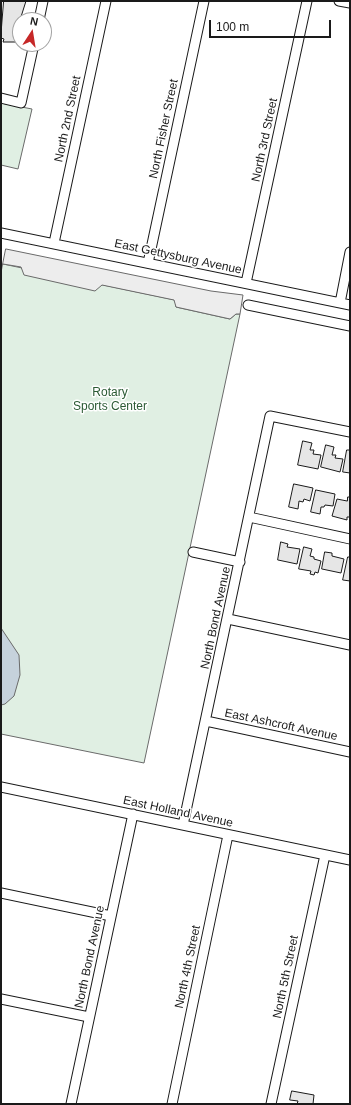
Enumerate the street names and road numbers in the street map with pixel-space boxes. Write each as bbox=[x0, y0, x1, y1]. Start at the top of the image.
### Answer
street label: North 2nd Street bbox=[52, 74, 84, 164]
street label: North Fisher Street bbox=[146, 78, 182, 180]
street label: North 3rd Street bbox=[249, 97, 281, 183]
street label: East Gettysburg Avenue bbox=[113, 236, 243, 278]
street label: North Bond Avenue bbox=[198, 565, 234, 671]
street label: East Ashcroft Avenue bbox=[223, 706, 339, 744]
street label: East Holland Avenue bbox=[122, 793, 234, 831]
street label: North Bond Avenue bbox=[72, 904, 108, 1010]
street label: North 4th Street bbox=[172, 924, 204, 1010]
street label: North 5th Street bbox=[270, 934, 302, 1020]

